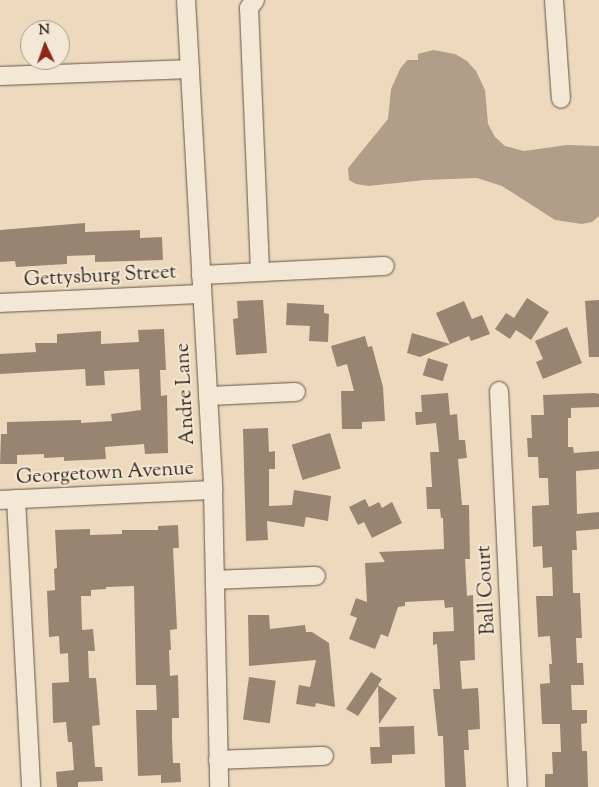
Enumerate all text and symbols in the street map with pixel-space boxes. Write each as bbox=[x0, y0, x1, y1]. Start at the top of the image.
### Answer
north arrow bbox=[20, 20, 70, 70]
text: N bbox=[38, 21, 50, 41]
street label: Gettysburg Street bbox=[23, 261, 177, 293]
street label: Andre Lane bbox=[171, 342, 201, 446]
street label: Georgetown Avenue bbox=[15, 457, 195, 491]
street label: Ball Court bbox=[473, 545, 501, 635]

